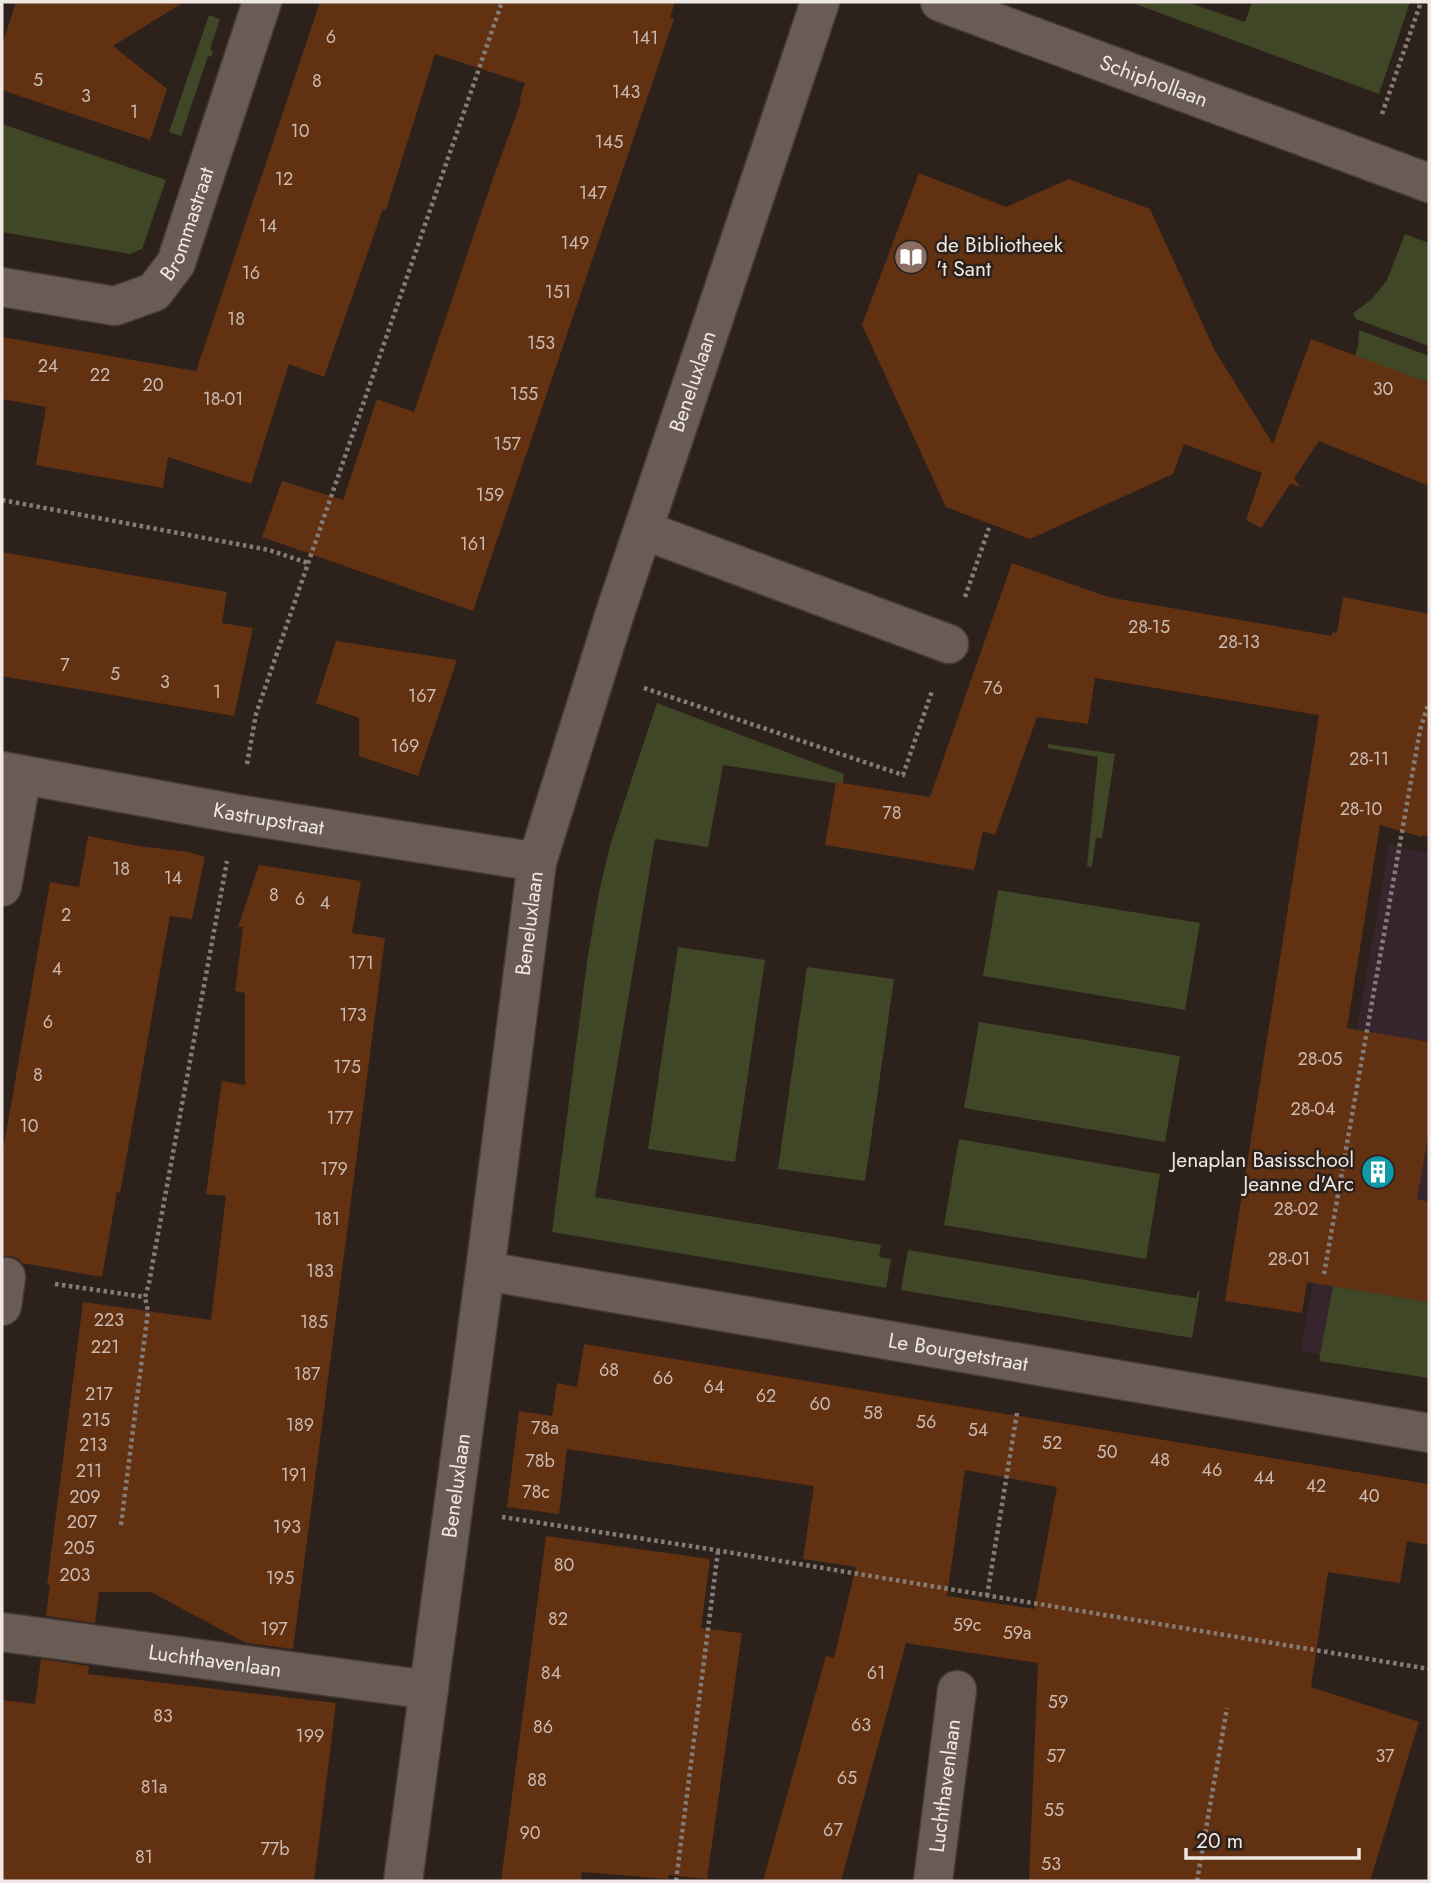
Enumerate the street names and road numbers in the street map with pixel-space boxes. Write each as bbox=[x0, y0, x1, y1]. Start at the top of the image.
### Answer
street label: Schiphollaan bbox=[1095, 47, 1212, 115]
street label: Brommastraat bbox=[153, 163, 222, 287]
street label: Beneluxlaan bbox=[662, 327, 724, 436]
street label: Kastrupstraat bbox=[211, 795, 326, 843]
street label: Beneluxlaan bbox=[508, 869, 551, 977]
street label: Le Bourgetstraat bbox=[886, 1325, 1030, 1379]
street label: Beneluxlaan bbox=[434, 1431, 478, 1540]
street label: Luchthavenlaan bbox=[147, 1637, 284, 1685]
street label: Luchthavenlaan bbox=[922, 1717, 968, 1854]

